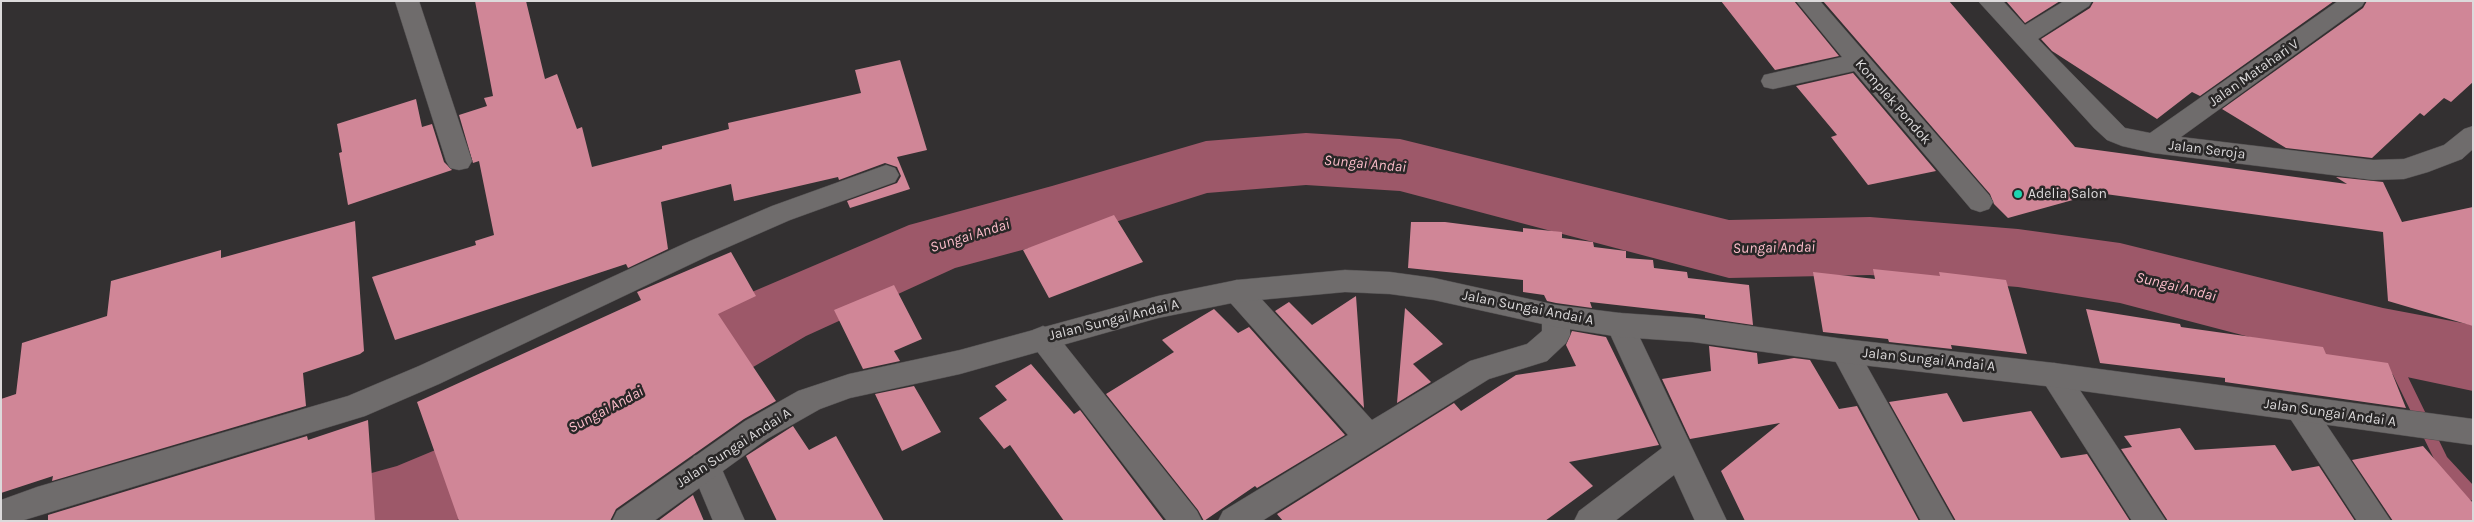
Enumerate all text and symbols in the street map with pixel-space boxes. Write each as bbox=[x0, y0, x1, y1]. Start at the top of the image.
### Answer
street label: Jalan Matahari V bbox=[2206, 36, 2302, 110]
street label: Komplek Pondok bbox=[1851, 56, 1935, 148]
street label: Jalan Seroja bbox=[2168, 137, 2246, 163]
water label: Sungai Andai bbox=[1323, 151, 1407, 177]
place label: Adelia Salon bbox=[2028, 186, 2107, 202]
marker: Adelia Salon bbox=[2012, 188, 2024, 200]
water label: Sungai Andai bbox=[928, 215, 1012, 257]
water label: Sungai Andai bbox=[1733, 238, 1815, 258]
water label: Sungai Andai bbox=[2134, 268, 2218, 306]
street label: Jalan Sungai Andai A bbox=[1461, 287, 1595, 329]
street label: Jalan Sungai Andai A bbox=[1047, 296, 1181, 344]
street label: Jalan Sungai Andai A bbox=[1862, 345, 1996, 375]
water label: Sungai Andai bbox=[565, 383, 647, 437]
street label: Jalan Sungai Andai A bbox=[2263, 395, 2397, 431]
street label: Jalan Sungai Andai A bbox=[674, 405, 794, 491]

